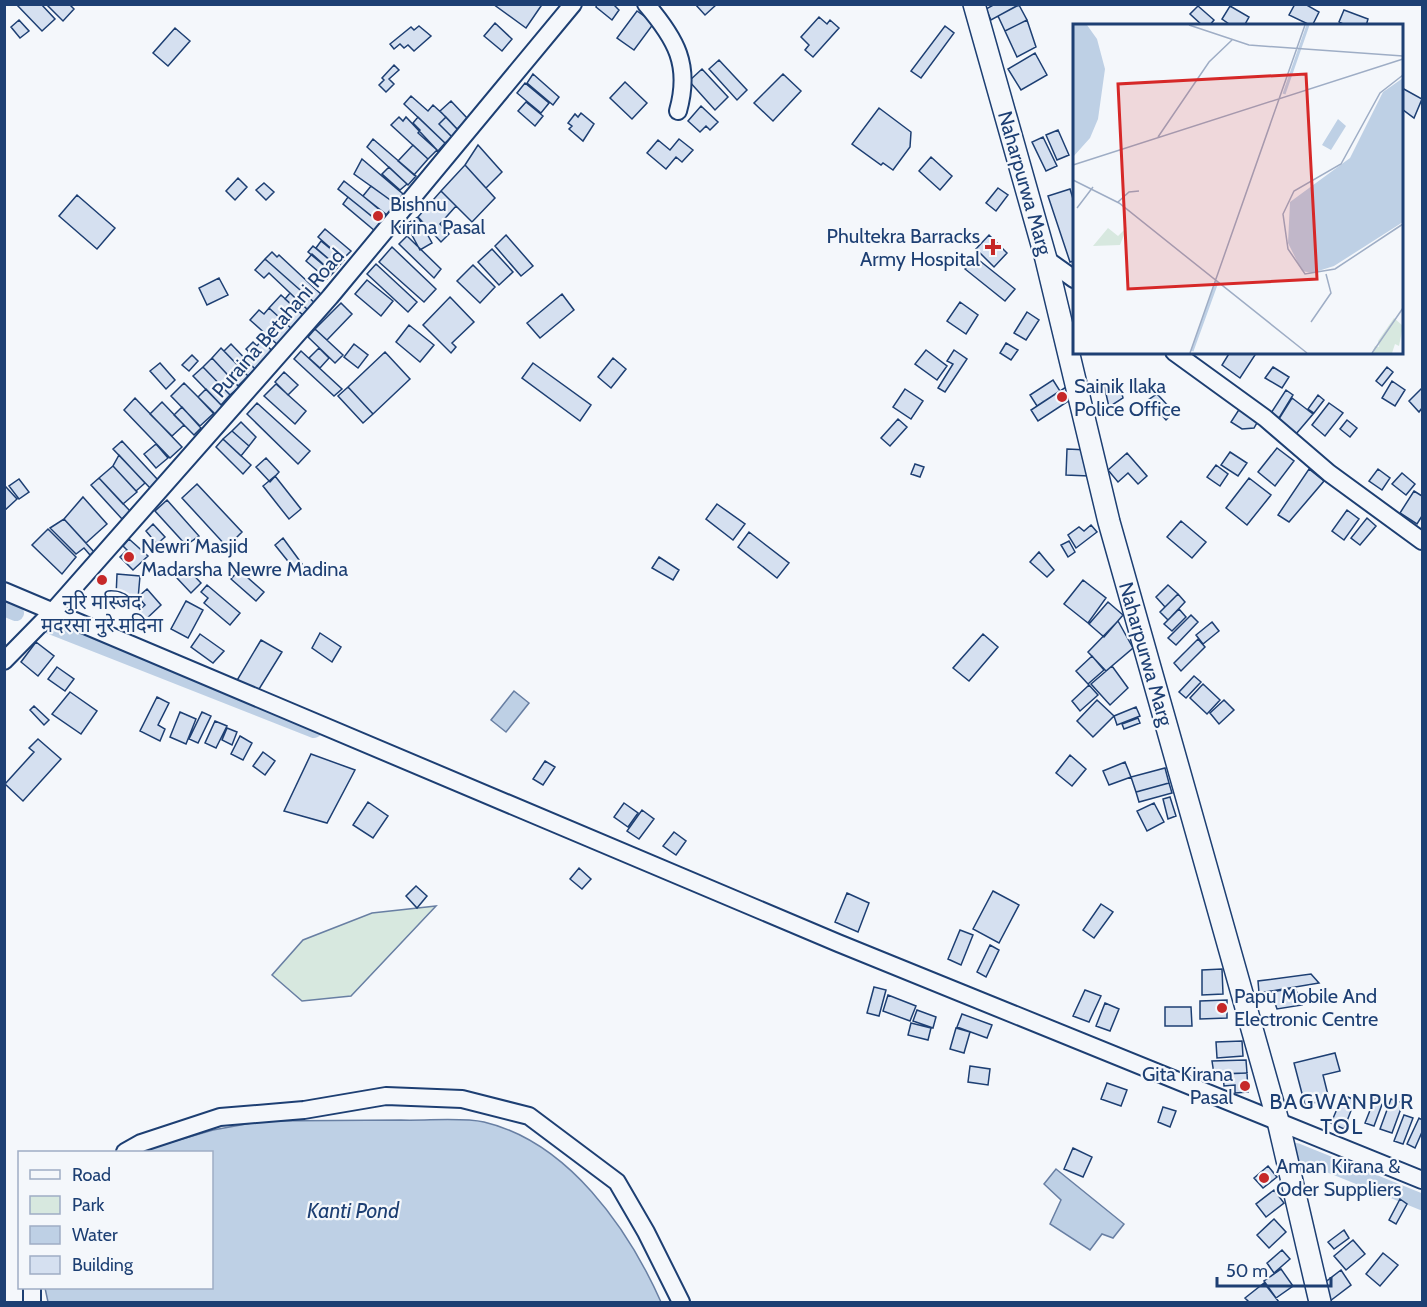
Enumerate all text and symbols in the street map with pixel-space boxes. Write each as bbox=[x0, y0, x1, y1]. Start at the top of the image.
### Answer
inset map bbox=[1073, 24, 1403, 354]
street label: Naharpurwa Marg bbox=[993, 108, 1057, 259]
place label: Bishnu Kirina Pasal bbox=[390, 192, 486, 239]
marker: Bishnu Kirina Pasal bbox=[371, 209, 385, 223]
place label: Phultekra Barracks Army Hospital bbox=[827, 224, 980, 271]
marker: Phultekra Barracks Army Hospital bbox=[984, 238, 1002, 256]
street label: Puraina Betahani Road bbox=[207, 244, 349, 402]
place label: Sainik Ilaka Police Office bbox=[1074, 374, 1181, 421]
marker: Sainik Ilaka Police Office bbox=[1055, 390, 1069, 404]
place label: Newri Masjid Madarsha Newre Madina bbox=[141, 534, 349, 581]
marker: Newri Masjid Madarsha Newre Madina bbox=[122, 550, 136, 564]
marker: नुरि मस्जिद मदरसा नुरे मदिना bbox=[95, 573, 109, 587]
street label: Naharpurwa Marg bbox=[1114, 579, 1178, 730]
place label: नुरि मस्जिद मदरसा नुरे मदिना bbox=[41, 590, 164, 638]
place label: Papu Mobile And Electronic Centre bbox=[1234, 984, 1378, 1031]
marker: Papu Mobile And Electronic Centre bbox=[1215, 1001, 1229, 1015]
place label: Gita Kirana Pasal bbox=[1142, 1062, 1233, 1109]
marker: Gita Kirana Pasal bbox=[1238, 1079, 1252, 1093]
district label: BAGWANPUR TOL bbox=[1269, 1088, 1415, 1140]
legend bbox=[18, 1151, 213, 1289]
place label: Aman Kirana & Oder Suppliers bbox=[1276, 1154, 1402, 1201]
text: Road bbox=[72, 1164, 111, 1186]
marker: Aman Kirana & Oder Suppliers bbox=[1257, 1171, 1271, 1185]
text: Park bbox=[72, 1194, 105, 1216]
water label: Kanti Pond bbox=[307, 1198, 400, 1223]
text: Water bbox=[72, 1224, 118, 1246]
scale bar bbox=[1217, 1250, 1331, 1288]
text: Building bbox=[72, 1254, 134, 1276]
text: 50 m bbox=[1226, 1260, 1268, 1282]

